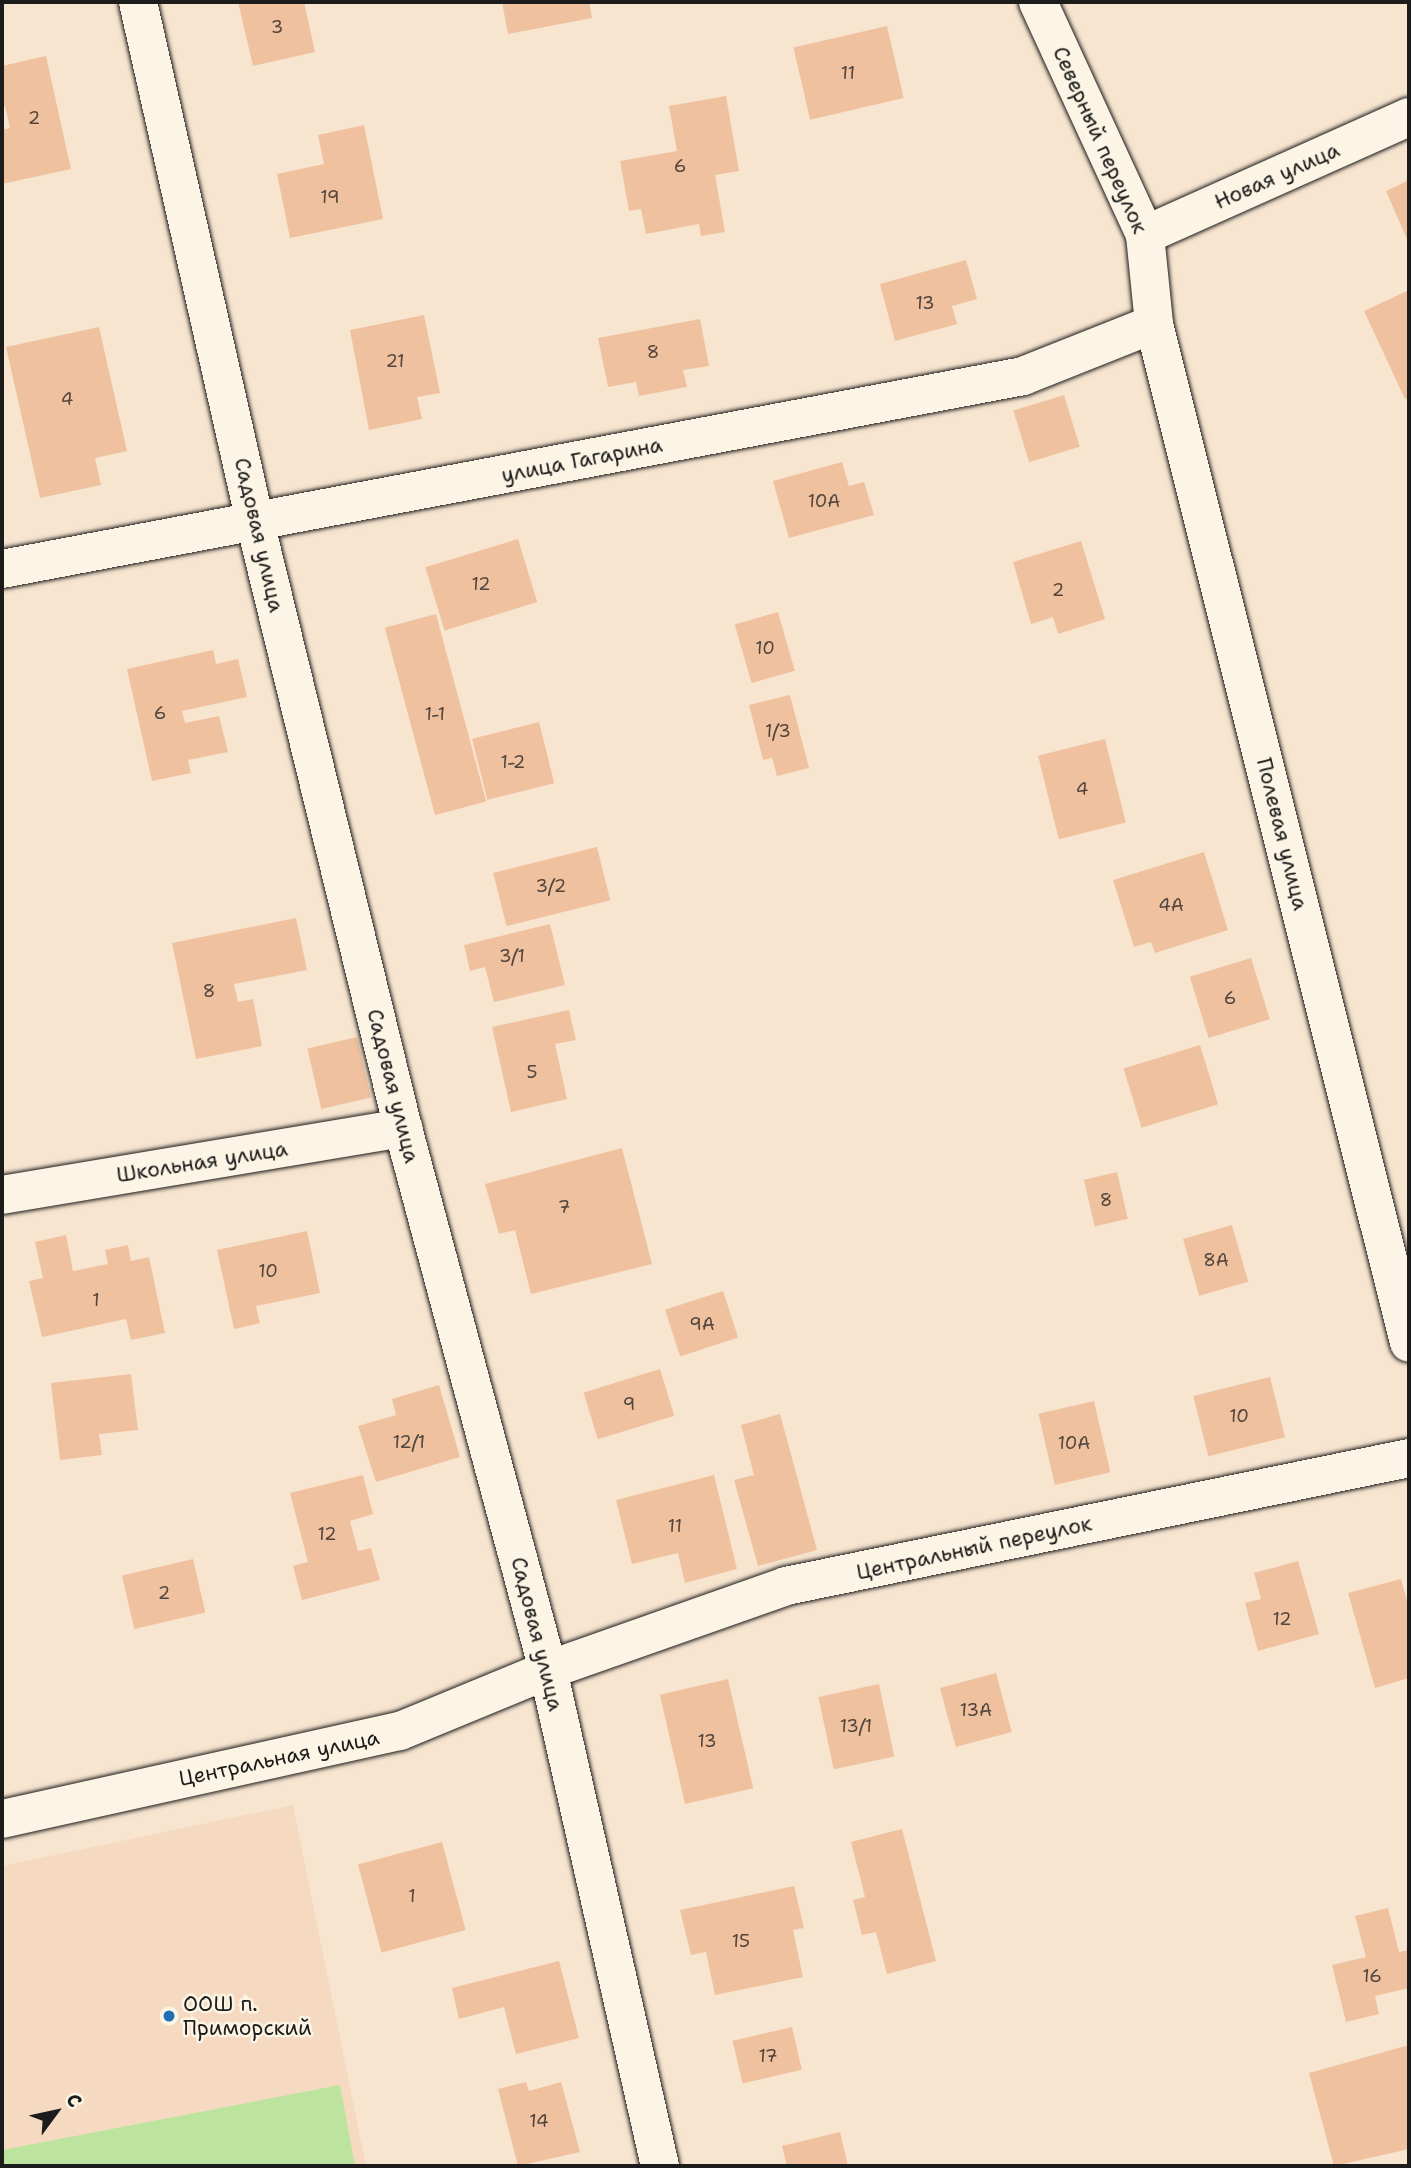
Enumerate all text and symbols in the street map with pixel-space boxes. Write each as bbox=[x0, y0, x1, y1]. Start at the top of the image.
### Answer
house number: 3 bbox=[271, 16, 283, 38]
street label: Северный переулок bbox=[1047, 43, 1153, 237]
house number: 11 bbox=[841, 62, 855, 84]
house number: 2 bbox=[28, 107, 40, 129]
street label: Новая улица bbox=[1211, 137, 1343, 215]
house number: 6 bbox=[674, 155, 686, 177]
house number: 19 bbox=[320, 186, 340, 208]
house number: 13 bbox=[915, 292, 935, 314]
house number: 8 bbox=[647, 341, 659, 363]
house number: 21 bbox=[385, 350, 405, 372]
house number: 4 bbox=[61, 388, 73, 410]
street label: улица Гагарина bbox=[499, 432, 665, 488]
street label: Садовая улица bbox=[229, 455, 289, 615]
house number: 10А bbox=[808, 490, 840, 512]
house number: 12 bbox=[471, 573, 491, 595]
house number: 2 bbox=[1052, 579, 1064, 601]
house number: 10 bbox=[755, 637, 775, 659]
house number: 6 bbox=[154, 702, 166, 724]
house number: 1-1 bbox=[425, 703, 445, 725]
house number: 1/3 bbox=[765, 720, 791, 742]
house number: 1-2 bbox=[501, 751, 525, 773]
street label: Полевая улица bbox=[1251, 755, 1313, 913]
house number: 4 bbox=[1076, 778, 1088, 800]
house number: 3/2 bbox=[536, 875, 566, 897]
house number: 4А bbox=[1158, 894, 1184, 916]
house number: 3/1 bbox=[499, 945, 525, 967]
house number: 8 bbox=[203, 980, 215, 1002]
house number: 6 bbox=[1224, 987, 1236, 1009]
street label: Садовая улица bbox=[362, 1006, 424, 1166]
house number: 5 bbox=[526, 1061, 538, 1083]
street label: Школьная улица bbox=[115, 1136, 289, 1188]
house number: 8 bbox=[1100, 1189, 1112, 1211]
house number: 7 bbox=[558, 1196, 570, 1218]
house number: 8А bbox=[1203, 1249, 1229, 1271]
house number: 10 bbox=[258, 1260, 278, 1282]
house number: 1 bbox=[92, 1289, 100, 1311]
house number: 9А bbox=[689, 1313, 715, 1335]
house number: 9 bbox=[623, 1393, 635, 1415]
house number: 10 bbox=[1229, 1405, 1249, 1427]
house number: 12/1 bbox=[393, 1431, 425, 1453]
house number: 10А bbox=[1058, 1432, 1090, 1454]
street label: Центральный переулок bbox=[854, 1511, 1094, 1585]
house number: 11 bbox=[668, 1515, 682, 1537]
house number: 12 bbox=[317, 1523, 337, 1545]
street label: Садовая улица bbox=[506, 1554, 568, 1714]
house number: 2 bbox=[158, 1582, 170, 1604]
house number: 12 bbox=[1272, 1608, 1292, 1630]
house number: 13А bbox=[960, 1699, 992, 1721]
house number: 13/1 bbox=[840, 1715, 872, 1737]
street label: Центральная улица bbox=[176, 1724, 382, 1792]
house number: 13 bbox=[697, 1730, 717, 1752]
house number: 1 bbox=[408, 1885, 416, 1907]
house number: 15 bbox=[732, 1930, 750, 1952]
house number: 16 bbox=[1362, 1965, 1382, 1987]
place label: ООШ п. Приморский bbox=[183, 1991, 312, 2041]
marker: ООШ п. Приморский bbox=[161, 2008, 177, 2024]
house number: 17 bbox=[758, 2045, 778, 2067]
north arrow bbox=[21, 2077, 91, 2147]
text: С bbox=[60, 2089, 88, 2112]
house number: 14 bbox=[529, 2110, 549, 2132]

